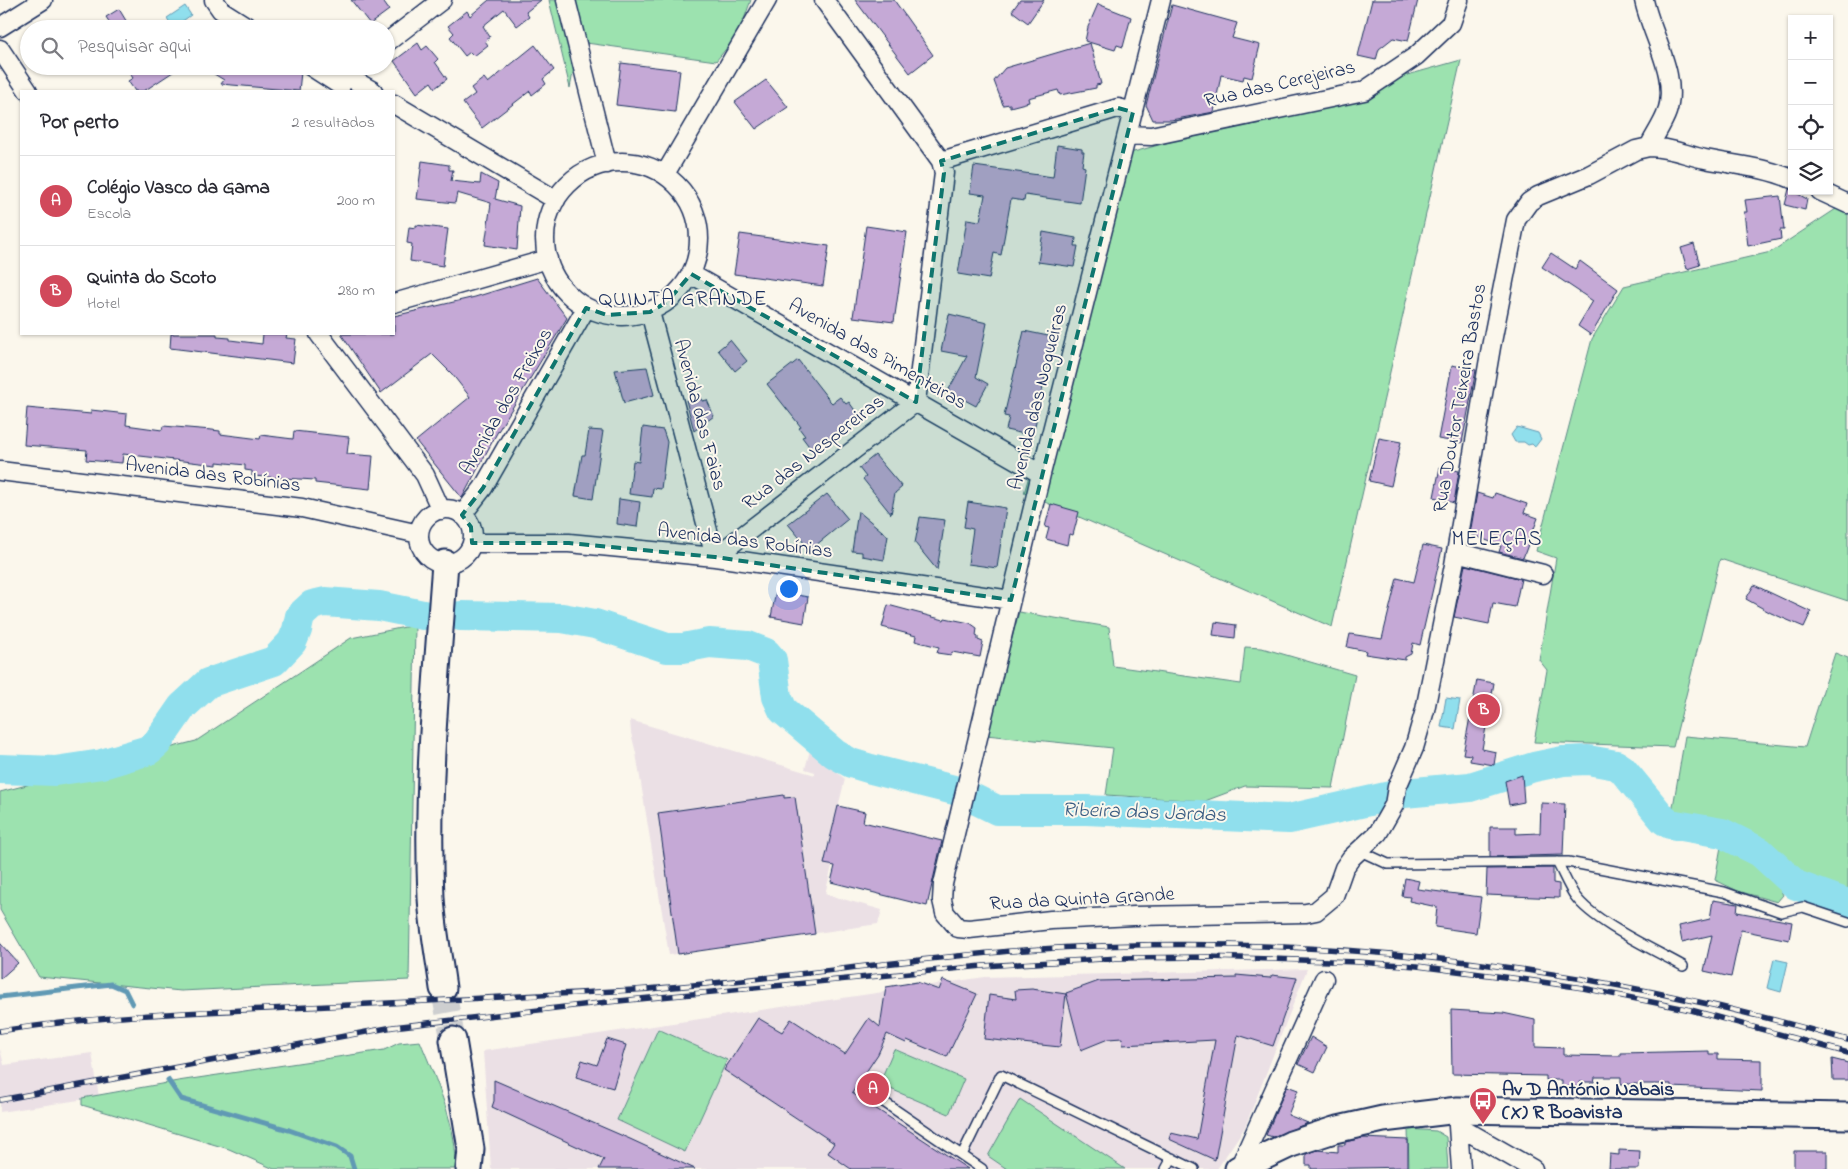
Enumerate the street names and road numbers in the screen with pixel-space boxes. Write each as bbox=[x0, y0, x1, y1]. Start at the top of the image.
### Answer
street label: Rua das Cerejeiras bbox=[1202, 54, 1358, 116]
street label: Rua Doutor Teixeira Bastos bbox=[1427, 281, 1495, 515]
street label: Avenida das Pimenteiras bbox=[782, 292, 972, 418]
street label: Avenida das Nogueiras bbox=[1002, 301, 1077, 494]
street label: Avenida dos Freixos bbox=[453, 323, 561, 481]
street label: Avenida das Faias bbox=[665, 336, 733, 494]
street label: Rua das Nespereiras bbox=[737, 388, 891, 518]
street label: Avenida das Robínias bbox=[124, 451, 302, 501]
street label: Avenida das Robínias bbox=[656, 517, 834, 567]
street label: Rua da Quinta Grande bbox=[989, 881, 1175, 919]

